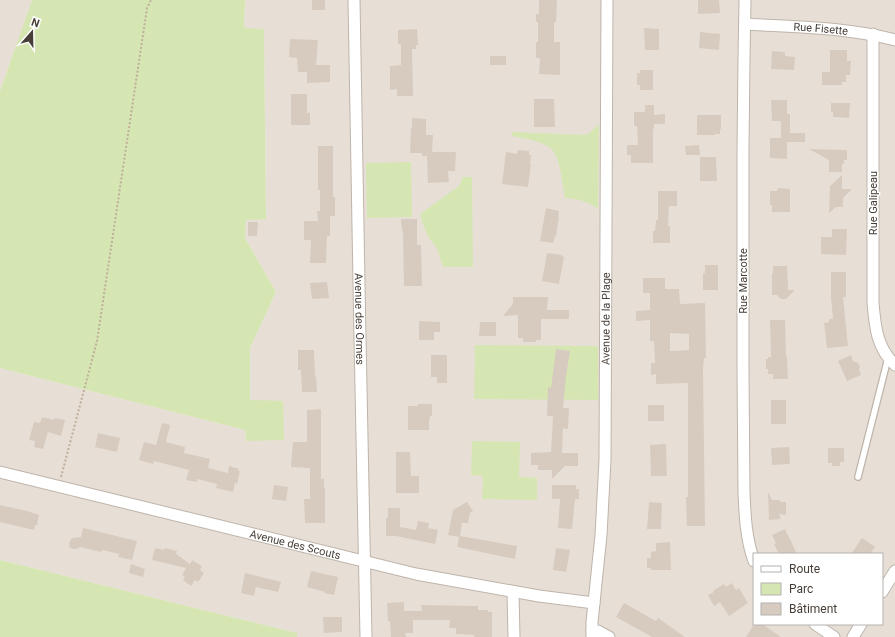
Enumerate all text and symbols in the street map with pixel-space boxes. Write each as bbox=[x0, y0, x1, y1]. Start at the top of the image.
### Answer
north arrow bbox=[12, 12, 52, 52]
text: N bbox=[29, 16, 41, 31]
street label: Rue Fisette bbox=[793, 21, 849, 38]
street label: Rue Galipeau bbox=[867, 171, 880, 235]
street label: Rue Marcotte bbox=[737, 248, 750, 314]
street label: Avenue de la Plage bbox=[599, 272, 613, 365]
street label: Avenue des Ormes bbox=[352, 273, 366, 365]
street label: Avenue des Scouts bbox=[248, 527, 342, 562]
legend bbox=[753, 553, 883, 625]
text: Route bbox=[789, 562, 820, 576]
text: Parc bbox=[789, 582, 813, 596]
text: Bâtiment bbox=[789, 602, 837, 616]

